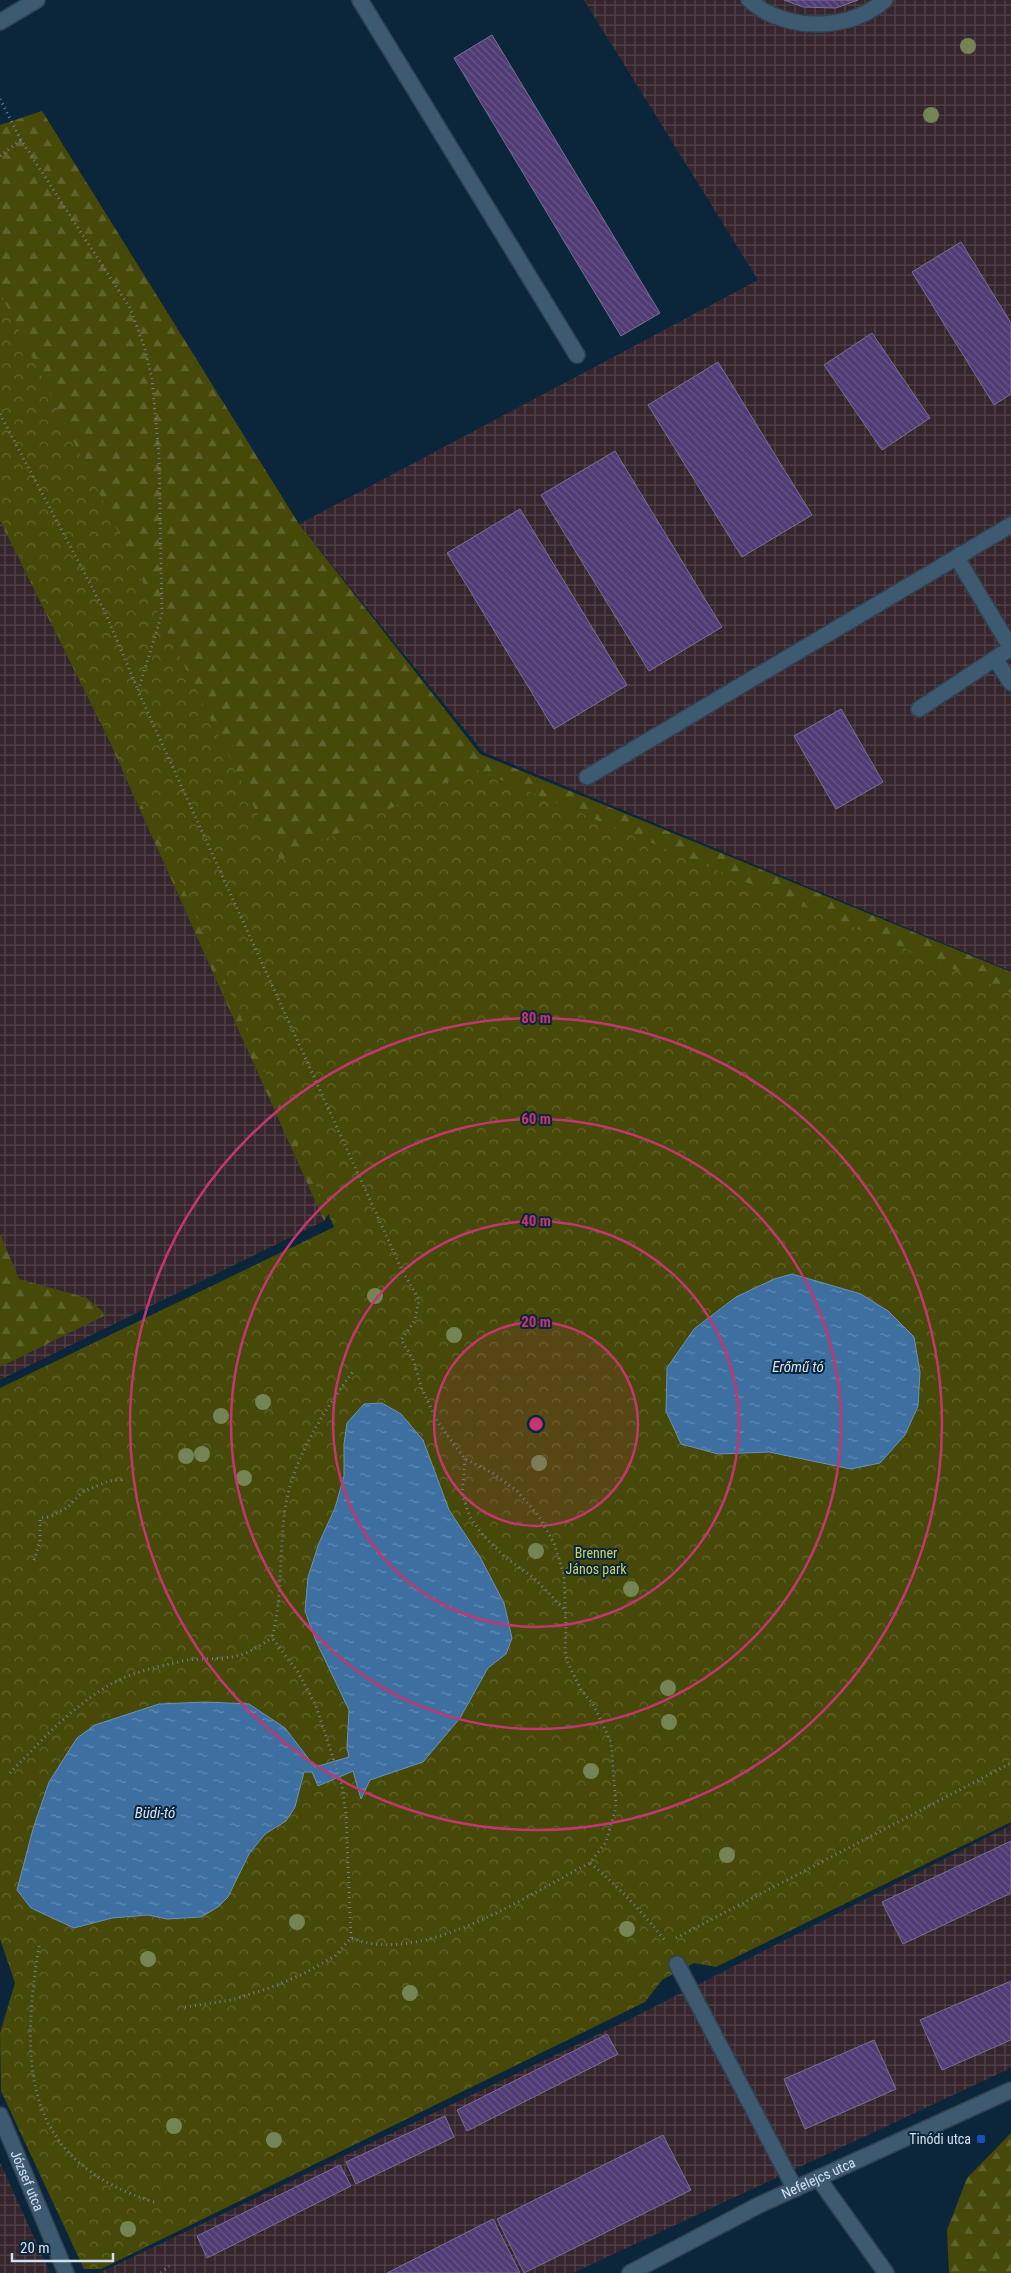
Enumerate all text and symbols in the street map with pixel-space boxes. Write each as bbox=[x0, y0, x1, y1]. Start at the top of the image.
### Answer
text: 80 m bbox=[521, 1009, 551, 1027]
text: 60 m bbox=[521, 1110, 551, 1128]
text: 40 m bbox=[521, 1212, 551, 1230]
text: 20 m bbox=[521, 1313, 551, 1331]
water label: Erőmű tó bbox=[772, 1358, 824, 1376]
centre of rings bbox=[527, 1415, 545, 1433]
park label: Brenner János park bbox=[565, 1545, 627, 1577]
water label: Büdi-tó bbox=[135, 1804, 175, 1822]
place label: Tinódi utca bbox=[909, 2131, 971, 2147]
marker: Tinódi utca bbox=[975, 2133, 987, 2145]
street label: József utca bbox=[8, 2148, 47, 2213]
street label: Nefelejcs utca bbox=[779, 2154, 858, 2202]
scale bar bbox=[12, 2230, 114, 2262]
text: 20 m bbox=[20, 2239, 50, 2257]

